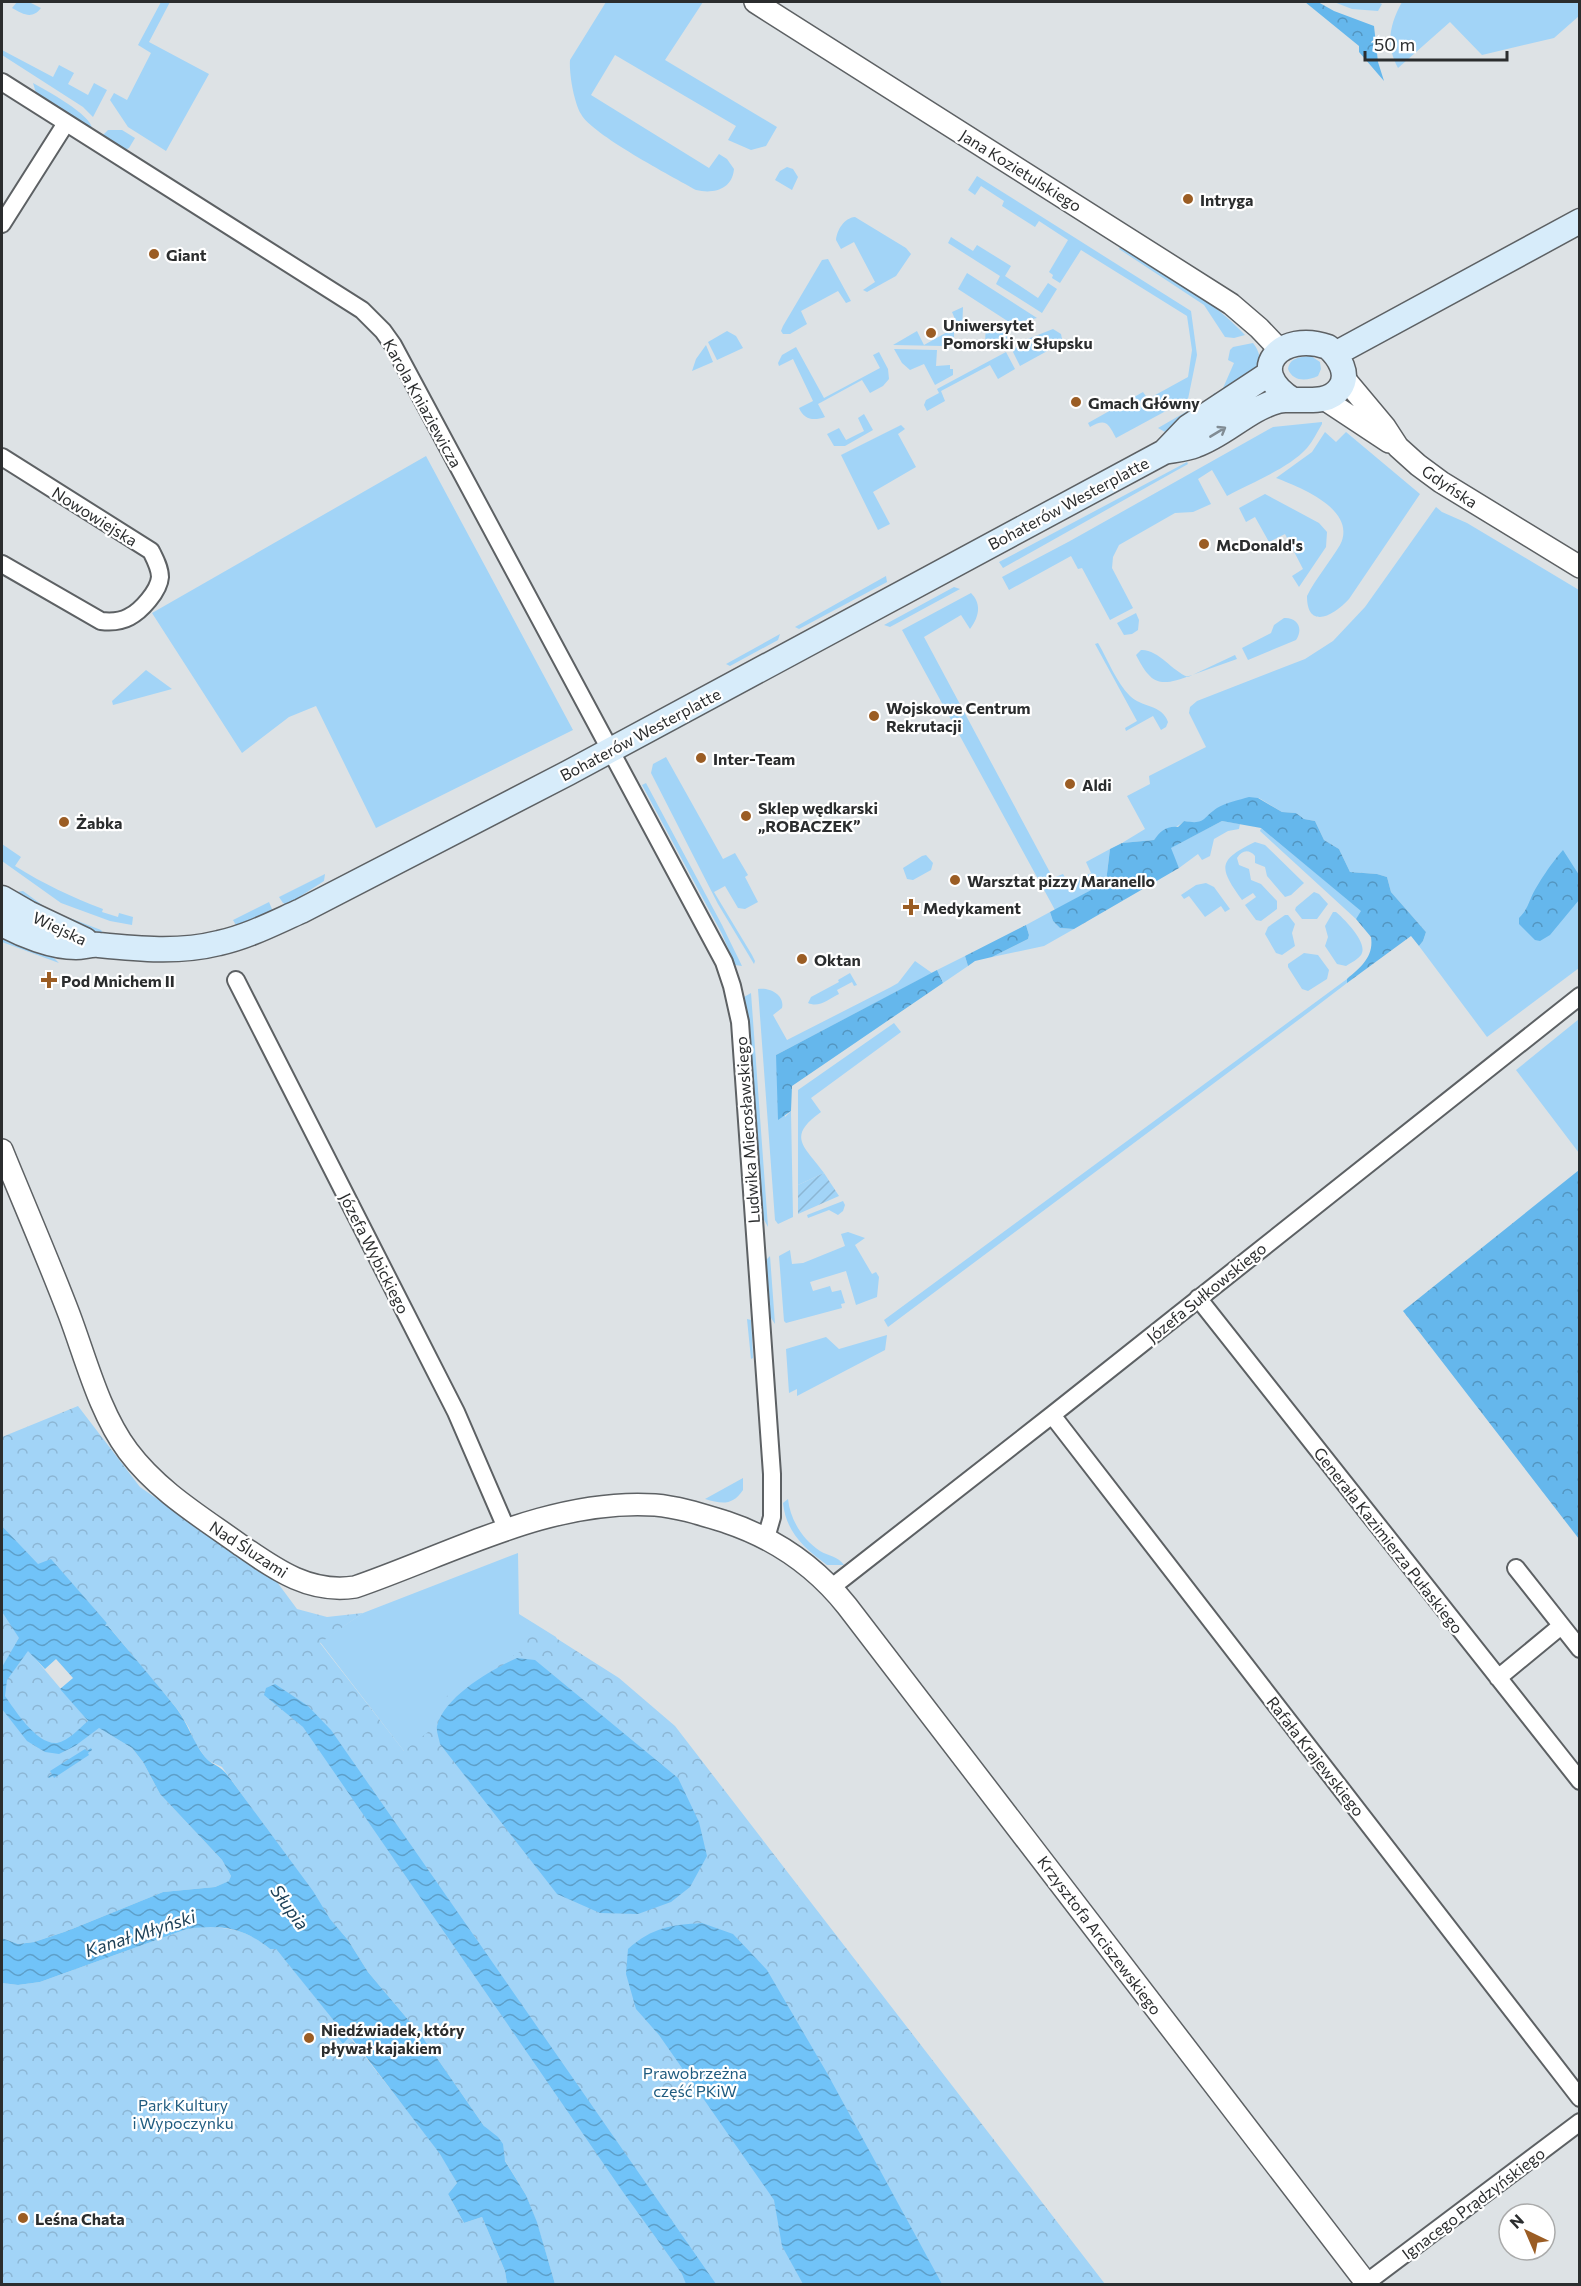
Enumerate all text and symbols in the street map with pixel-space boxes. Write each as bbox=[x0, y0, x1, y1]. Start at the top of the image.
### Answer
scale bar bbox=[1365, 24, 1508, 62]
text: 50 m bbox=[1374, 33, 1415, 55]
street label: Jana Kozietulskiego bbox=[957, 125, 1085, 215]
place label: Intryga bbox=[1200, 190, 1253, 209]
marker: Intryga bbox=[1181, 192, 1195, 206]
place label: Giant bbox=[166, 245, 207, 264]
marker: Giant bbox=[147, 247, 161, 261]
place label: Uniwersytet Pomorski w Słupsku bbox=[943, 315, 1093, 352]
marker: Uniwersytet Pomorski w Słupsku bbox=[924, 326, 938, 340]
street label: Karola Kniaziewicza bbox=[380, 335, 466, 471]
place label: Gmach Główny bbox=[1088, 393, 1200, 412]
marker: Gmach Główny bbox=[1069, 395, 1083, 409]
one-way arrow bbox=[1209, 426, 1226, 438]
street label: Bohaterów Westerplatte bbox=[984, 453, 1152, 553]
street label: Gdyńska bbox=[1419, 461, 1481, 511]
street label: Nowowiejska bbox=[49, 482, 141, 550]
place label: McDonald's bbox=[1216, 535, 1303, 554]
marker: McDonald's bbox=[1197, 537, 1211, 551]
street label: Bohaterów Westerplatte bbox=[556, 684, 724, 784]
place label: Wojskowe Centrum Rekrutacji bbox=[886, 698, 1031, 735]
marker: Wojskowe Centrum Rekrutacji bbox=[867, 709, 881, 723]
place label: Inter-Team bbox=[713, 749, 795, 768]
marker: Inter-Team bbox=[694, 751, 708, 765]
place label: Aldi bbox=[1082, 775, 1112, 794]
marker: Aldi bbox=[1063, 777, 1077, 791]
place label: Sklep wędkarski „ROBACZEK” bbox=[758, 798, 878, 835]
marker: Sklep wędkarski „ROBACZEK” bbox=[739, 809, 753, 823]
place label: Żabka bbox=[76, 813, 123, 832]
marker: Żabka bbox=[57, 815, 71, 829]
place label: Warsztat pizzy Maranello bbox=[967, 871, 1156, 890]
marker: Warsztat pizzy Maranello bbox=[948, 873, 962, 887]
place label: Medykament bbox=[923, 898, 1021, 917]
marker: Medykament bbox=[904, 900, 918, 914]
street label: Wiejska bbox=[30, 907, 90, 949]
place label: Oktan bbox=[814, 950, 861, 969]
marker: Oktan bbox=[795, 952, 809, 966]
place label: Pod Mnichem II bbox=[61, 971, 175, 990]
marker: Pod Mnichem II bbox=[42, 973, 56, 987]
street label: Ludwika Mierosławskiego bbox=[731, 1036, 763, 1224]
street label: Józefa Wybickiego bbox=[336, 1189, 414, 1317]
street label: Józefa Sułkowskiego bbox=[1142, 1238, 1270, 1346]
street label: Generała Kazimierza Pułaskiego bbox=[1310, 1443, 1468, 1637]
street label: Nad Śluzami bbox=[206, 1517, 292, 1581]
street label: Rafała Krajewskiego bbox=[1263, 1692, 1369, 1820]
street label: Krzysztofa Arciszewskiego bbox=[1034, 1852, 1166, 2018]
water label: Słupia bbox=[266, 1880, 314, 1934]
water label: Kanał Młyński bbox=[82, 1904, 199, 1961]
place label: Niedźwiadek, który pływał kajakiem bbox=[321, 2020, 465, 2057]
marker: Niedźwiadek, który pływał kajakiem bbox=[302, 2031, 316, 2045]
park label: Prawobrzeżna część PKiW bbox=[643, 2063, 747, 2100]
park label: Park Kultury i Wypoczynku bbox=[132, 2095, 234, 2132]
street label: Ignacego Prądzyńskiego bbox=[1398, 2143, 1548, 2263]
north arrow bbox=[1497, 2202, 1557, 2262]
place label: Leśna Chata bbox=[35, 2209, 125, 2228]
text: N bbox=[1505, 2210, 1527, 2232]
marker: Leśna Chata bbox=[16, 2211, 30, 2225]

